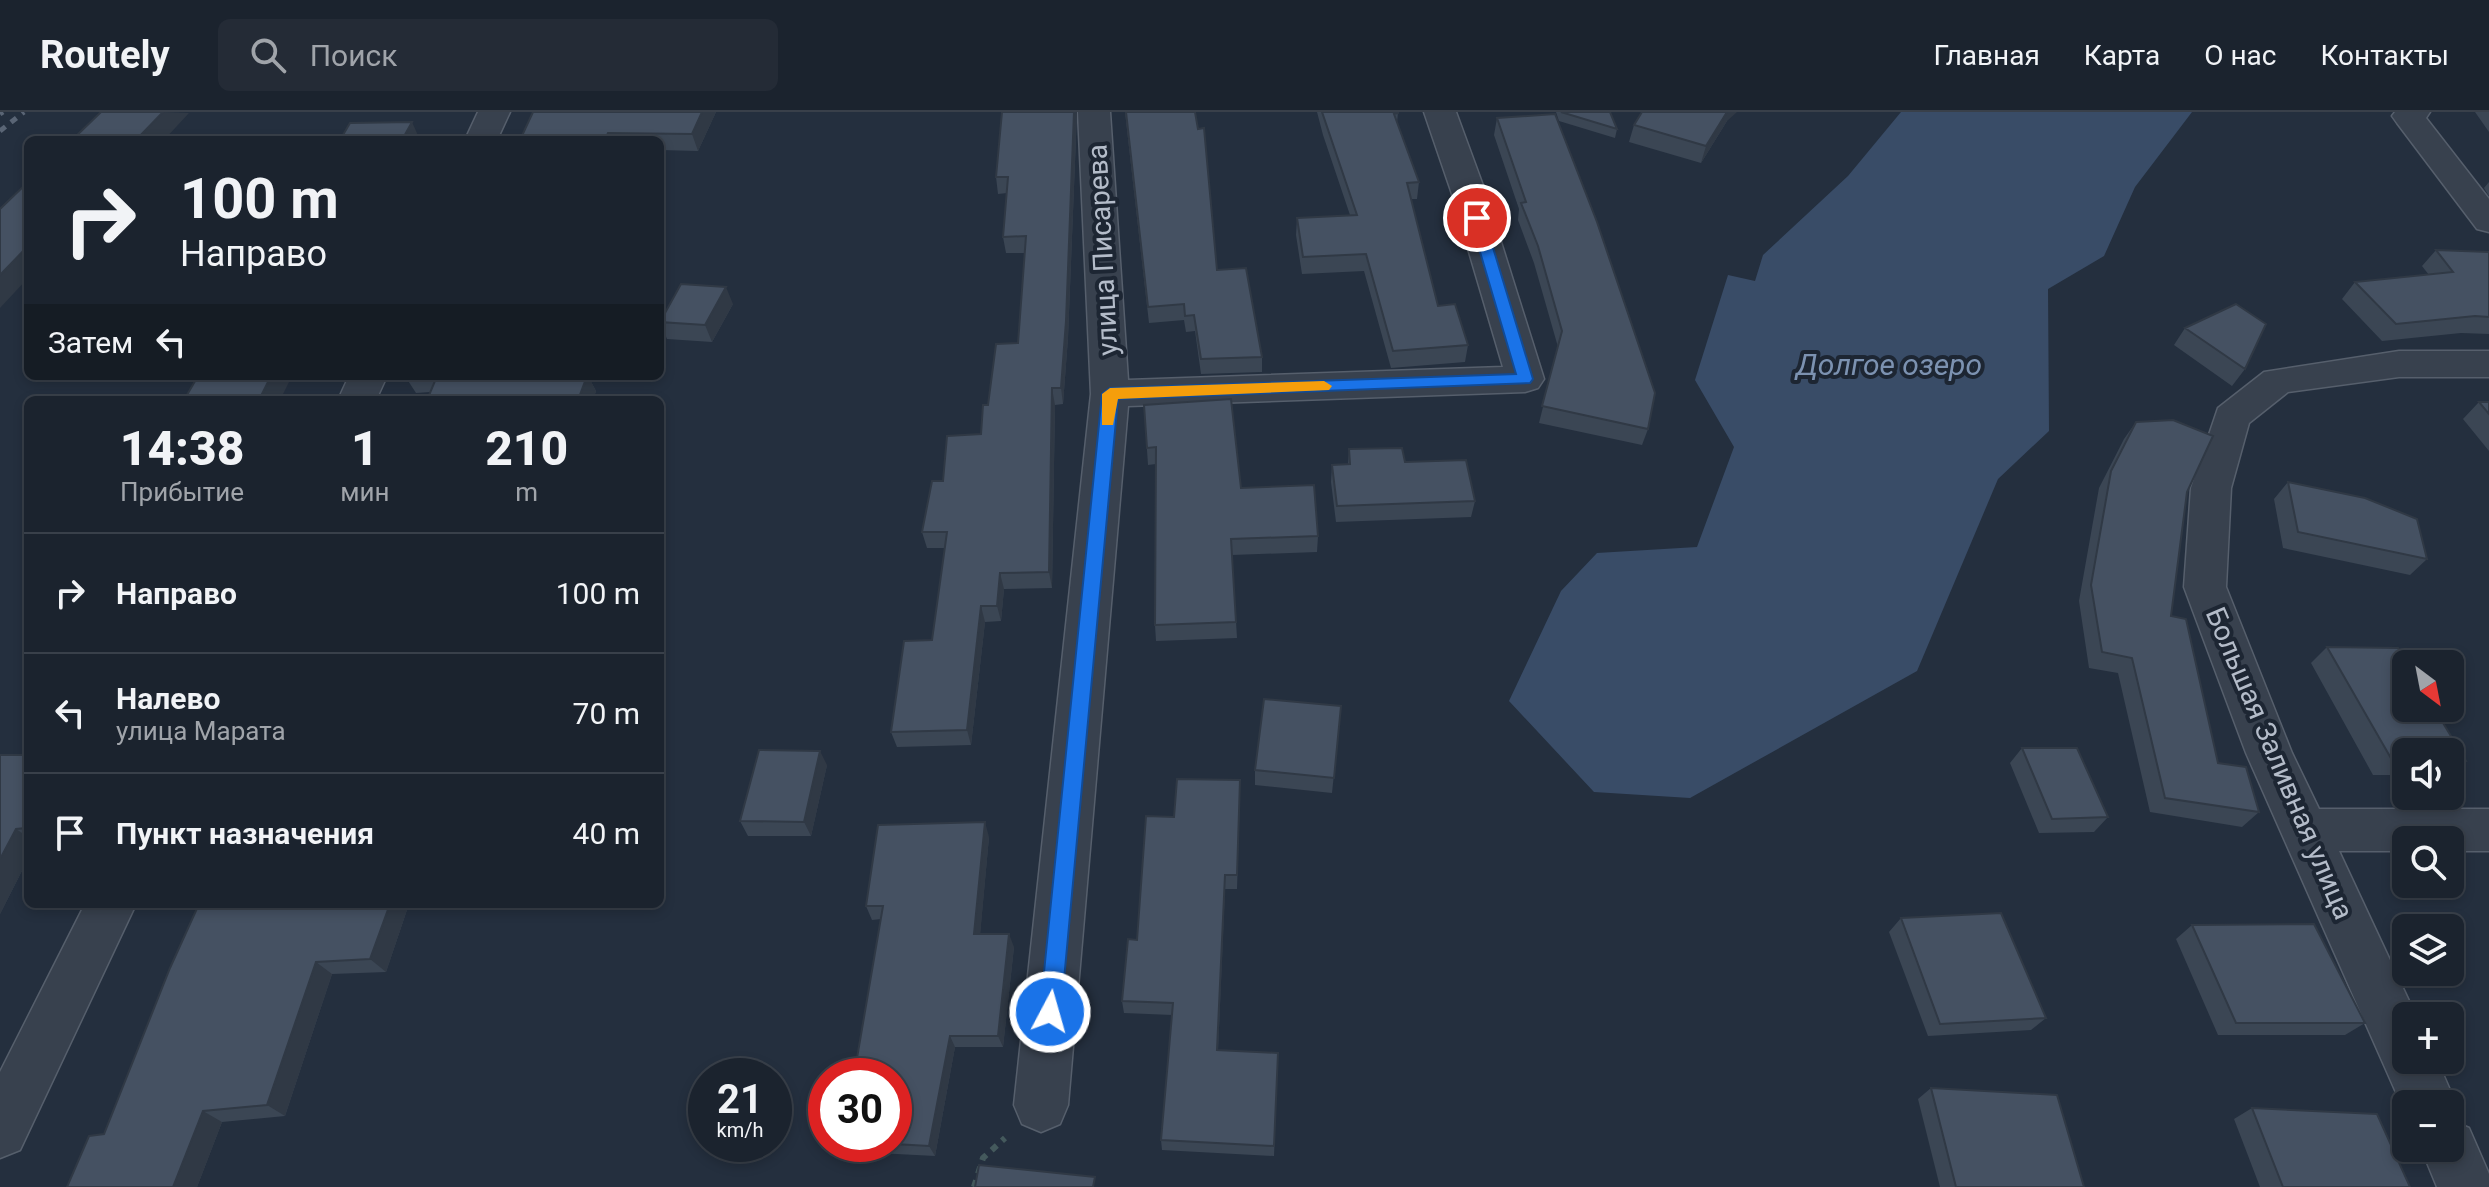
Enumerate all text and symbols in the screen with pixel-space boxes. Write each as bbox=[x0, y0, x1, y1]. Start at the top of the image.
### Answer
search box bbox=[218, 19, 778, 91]
text: Routely bbox=[40, 33, 170, 77]
icon: search bbox=[246, 33, 290, 77]
text: Поиск bbox=[310, 38, 397, 73]
text: Главная bbox=[1933, 39, 2040, 72]
text: Карта bbox=[2084, 39, 2160, 72]
text: О нас bbox=[2204, 39, 2276, 72]
text: Контакты bbox=[2320, 39, 2449, 72]
street label: улица Писарева bbox=[1080, 143, 1125, 357]
text: 100 m bbox=[180, 166, 339, 232]
icon: right bbox=[48, 168, 152, 272]
pin bbox=[1443, 184, 1511, 252]
icon: arrive bbox=[1455, 196, 1499, 240]
text: Направо bbox=[180, 233, 327, 275]
icon: left bbox=[149, 320, 193, 364]
text: Затем bbox=[48, 325, 133, 360]
water label: Долгое озеро bbox=[1794, 347, 1982, 382]
text: 14:38 bbox=[120, 420, 244, 477]
text: 1 bbox=[351, 420, 379, 477]
text: 210 bbox=[485, 420, 568, 477]
text: Прибытие bbox=[120, 477, 244, 507]
text: мин bbox=[340, 477, 389, 507]
text: m bbox=[515, 477, 538, 507]
icon: right bbox=[48, 571, 92, 615]
text: Направо bbox=[116, 576, 237, 611]
text: 100 m bbox=[556, 576, 640, 611]
street label: Большая Заливная улица bbox=[2199, 602, 2360, 924]
north arrow bbox=[2392, 650, 2464, 722]
map controls bbox=[2392, 650, 2464, 1162]
text: Налево bbox=[116, 681, 220, 716]
icon: left bbox=[48, 691, 92, 735]
text: 70 m bbox=[573, 696, 640, 731]
text: улица Марата bbox=[116, 716, 286, 746]
button: sound bbox=[2392, 738, 2464, 810]
icon: arrive bbox=[48, 811, 92, 855]
text: Пункт назначения bbox=[116, 816, 374, 851]
text: 40 m bbox=[573, 816, 640, 851]
button: search bbox=[2392, 826, 2464, 898]
button: layers bbox=[2392, 914, 2464, 986]
position arrow bbox=[1008, 970, 1092, 1054]
button: + bbox=[2392, 1002, 2464, 1074]
speed limit sign: 30 bbox=[808, 1058, 912, 1162]
text: 21 bbox=[717, 1076, 763, 1123]
button: − bbox=[2392, 1090, 2464, 1162]
text: km/h bbox=[717, 1118, 763, 1142]

